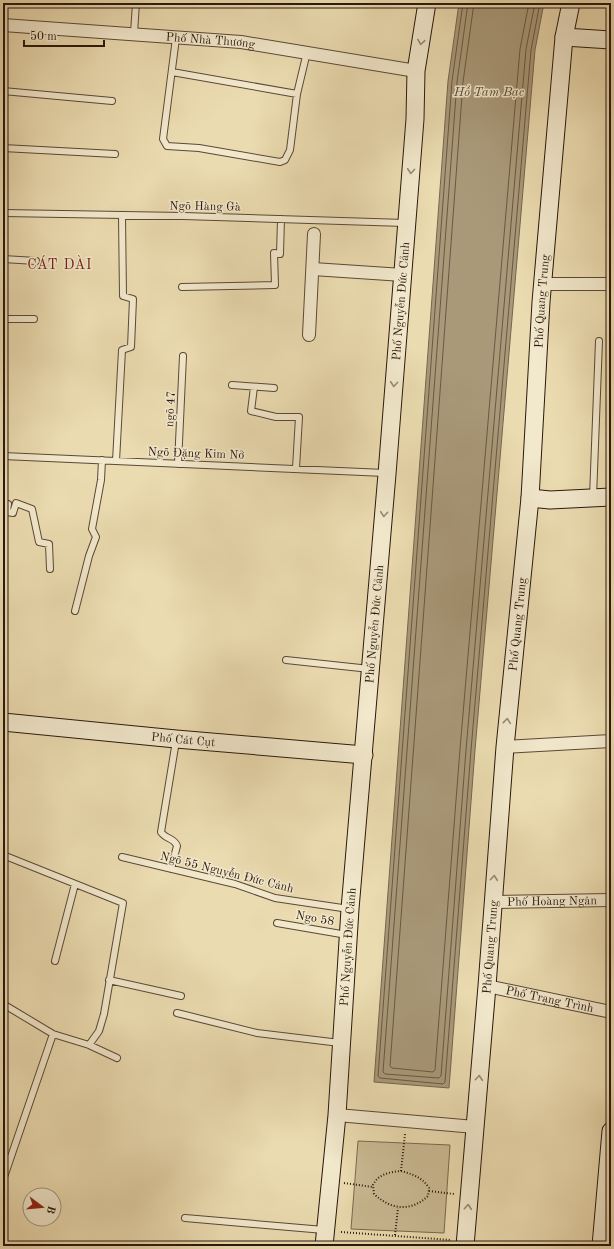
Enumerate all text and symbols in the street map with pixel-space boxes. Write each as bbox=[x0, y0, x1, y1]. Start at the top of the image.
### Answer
scale bar bbox=[24, 22, 104, 48]
text: 50 m bbox=[30, 30, 57, 43]
street label: Phố Nhà Thương bbox=[165, 32, 256, 51]
one-way arrow bbox=[417, 38, 426, 45]
water label: Hồ Tam Bạc bbox=[453, 85, 525, 99]
one-way arrow bbox=[406, 168, 415, 174]
street label: Ngõ Hàng Gà bbox=[169, 200, 241, 214]
street label: Phố Nguyễn Đức Cảnh bbox=[391, 241, 412, 361]
street label: Phố Quang Trung bbox=[533, 253, 552, 349]
district label: CÁT DÀI bbox=[27, 255, 93, 272]
one-way arrow bbox=[390, 381, 399, 387]
street label: ngõ 47 bbox=[164, 391, 178, 427]
street label: Ngõ Đặng Kim Nở bbox=[147, 446, 245, 462]
one-way arrow bbox=[380, 511, 389, 517]
street label: Phố Nguyễn Đức Cảnh bbox=[364, 564, 386, 684]
street label: Phố Quang Trung bbox=[508, 576, 529, 672]
one-way arrow bbox=[503, 718, 512, 724]
street label: Phố Cát Cụt bbox=[150, 732, 216, 749]
street label: Ngõ 55 Nguyễn Đức Cảnh bbox=[159, 850, 295, 895]
one-way arrow bbox=[490, 875, 499, 881]
street label: Phố Nguyễn Đức Cảnh bbox=[339, 887, 359, 1007]
street label: Phố Hoàng Ngân bbox=[507, 895, 598, 909]
street label: Phố Quang Trung bbox=[481, 899, 500, 995]
street label: Ngo 58 bbox=[295, 909, 335, 928]
street label: Phố Trạng Trình bbox=[504, 985, 595, 1015]
one-way arrow bbox=[475, 1075, 484, 1081]
north arrow bbox=[22, 1187, 62, 1227]
text: B bbox=[44, 1204, 57, 1215]
one-way arrow bbox=[464, 1204, 473, 1210]

